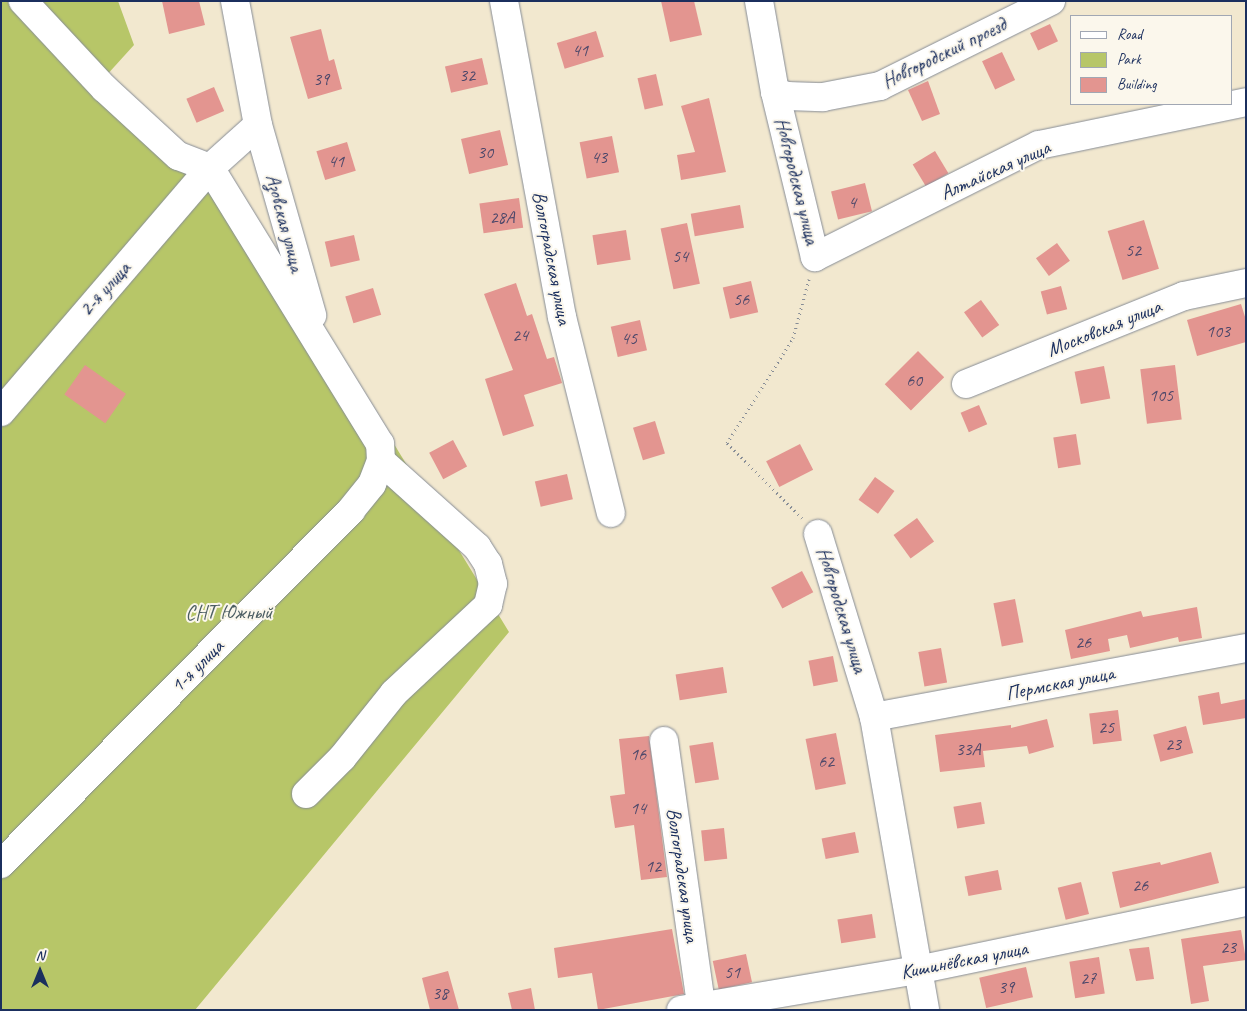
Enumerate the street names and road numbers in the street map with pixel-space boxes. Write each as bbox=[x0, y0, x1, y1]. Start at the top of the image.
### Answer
street label: Новгородский проезд bbox=[878, 13, 1010, 93]
street label: Новгородская улица bbox=[769, 114, 825, 248]
street label: Алтайская улица bbox=[936, 135, 1054, 205]
street label: Азовская улица bbox=[260, 171, 310, 275]
street label: Волгоградская улица bbox=[527, 188, 577, 328]
street label: 2-я улица bbox=[74, 256, 136, 322]
street label: Московская улица bbox=[1043, 294, 1165, 362]
street label: Новгородская улица bbox=[811, 544, 873, 676]
street label: 1-я улица bbox=[165, 634, 229, 698]
street label: Пермская улица bbox=[1003, 661, 1117, 705]
street label: Волгоградская улица bbox=[662, 805, 704, 945]
street label: Кишинёвская улица bbox=[898, 936, 1030, 984]

